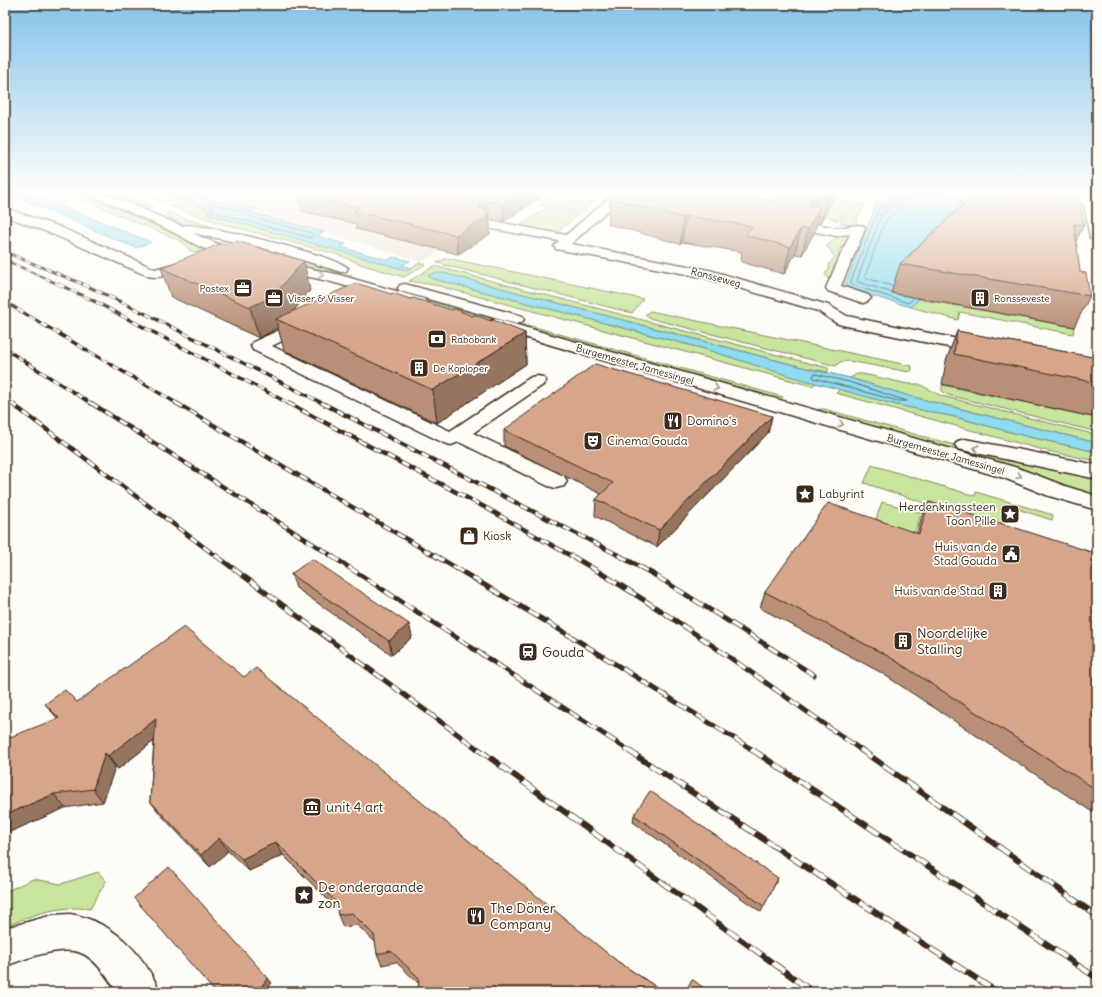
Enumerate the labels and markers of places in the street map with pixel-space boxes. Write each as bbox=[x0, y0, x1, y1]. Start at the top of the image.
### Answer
office icon: Postex bbox=[232, 277, 254, 299]
place label: Postex bbox=[199, 282, 229, 295]
office icon: Visser & Visser bbox=[263, 287, 285, 309]
building icon: Ronsseveste bbox=[969, 287, 991, 309]
place label: Visser & Visser bbox=[288, 292, 355, 305]
place label: Ronsseveste bbox=[994, 292, 1050, 305]
bank icon: Rabobank bbox=[426, 328, 448, 350]
place label: Rabobank bbox=[451, 333, 496, 346]
building icon: De Koploper bbox=[408, 357, 430, 379]
place label: De Koploper bbox=[433, 362, 488, 375]
restaurant icon: Domino's bbox=[662, 410, 684, 432]
place label: Domino's bbox=[687, 413, 737, 428]
theatre icon: Cinema Gouda bbox=[582, 430, 604, 452]
place label: Cinema Gouda bbox=[607, 433, 688, 448]
place icon: Labyrint bbox=[794, 483, 816, 505]
place label: Labyrint bbox=[819, 486, 864, 501]
place label: Herdenkingssteen Toon Pille bbox=[899, 499, 996, 528]
place icon: Herdenkingssteen Toon Pille bbox=[999, 503, 1021, 525]
shop icon: Kiosk bbox=[458, 525, 480, 547]
place label: Kiosk bbox=[483, 528, 511, 543]
place label: Huis van de Stad Gouda bbox=[933, 539, 997, 568]
public building icon: Huis van de Stad Gouda bbox=[1000, 543, 1022, 565]
building icon: Huis van de Stad bbox=[987, 580, 1009, 602]
place label: Huis van de Stad bbox=[894, 583, 984, 598]
place label: Noordelijke Stalling bbox=[917, 624, 988, 658]
building icon: Noordelijke Stalling bbox=[892, 630, 914, 652]
station icon: Gouda bbox=[517, 641, 539, 663]
place label: Gouda bbox=[542, 643, 584, 661]
museum icon: unit 4 art bbox=[301, 796, 323, 818]
place label: unit 4 art bbox=[326, 798, 384, 816]
place label: De ondergaande zon bbox=[318, 878, 424, 912]
place icon: De ondergaande zon bbox=[293, 884, 315, 906]
place label: The Döner Company bbox=[490, 899, 556, 933]
restaurant icon: The Döner Company bbox=[465, 905, 487, 927]

